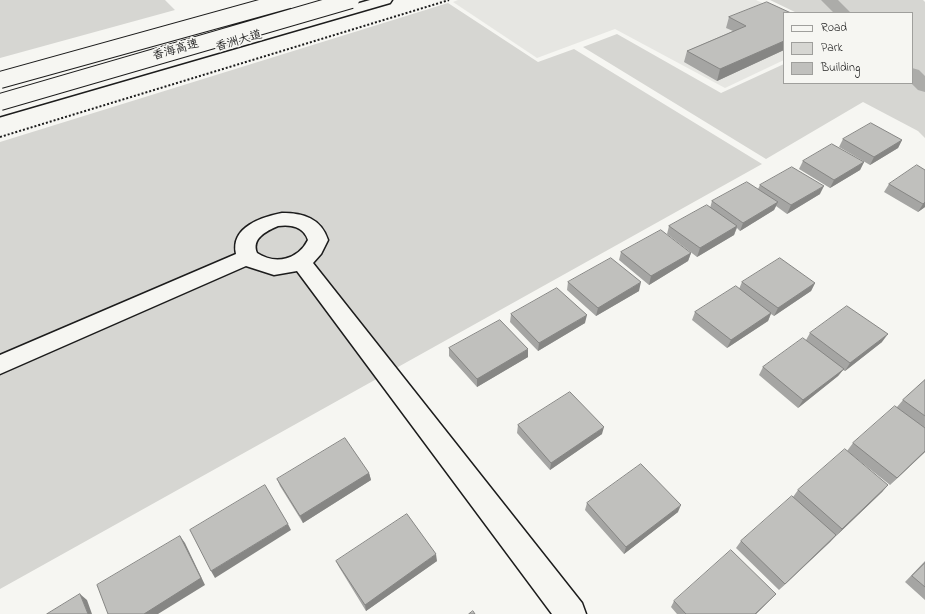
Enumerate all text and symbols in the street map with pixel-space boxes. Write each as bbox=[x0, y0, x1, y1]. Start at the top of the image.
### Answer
legend bbox=[783, 12, 913, 84]
text: Road bbox=[821, 19, 847, 37]
street label: 香洲大道 bbox=[214, 28, 264, 56]
street label: 香海高速 bbox=[151, 37, 201, 65]
text: Park bbox=[821, 39, 843, 57]
text: Building bbox=[821, 59, 860, 77]

